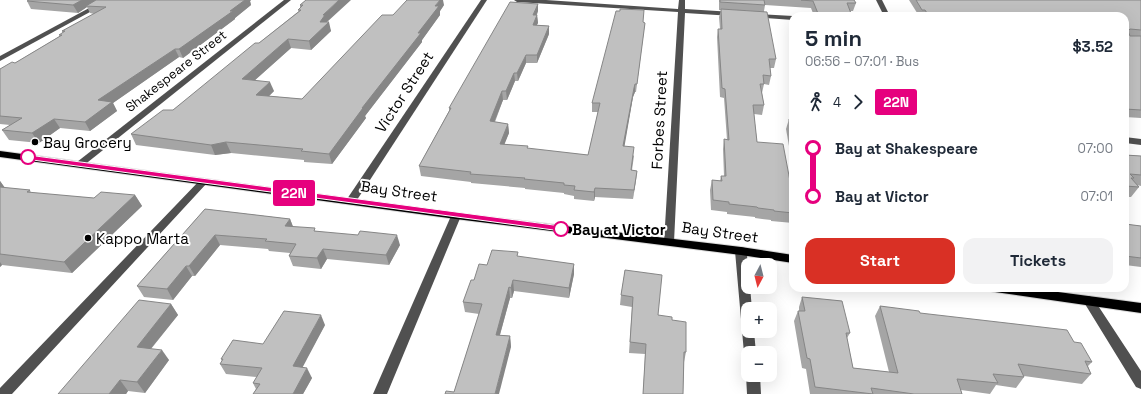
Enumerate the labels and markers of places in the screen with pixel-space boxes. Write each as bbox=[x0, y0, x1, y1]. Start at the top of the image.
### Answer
place label: Bay Grocery bbox=[43, 133, 132, 152]
marker: Bay Grocery bbox=[30, 137, 40, 147]
unlabelled marker bbox=[20, 149, 36, 165]
place label: Bay at Victor bbox=[572, 220, 666, 239]
marker: Bay at Victor bbox=[553, 221, 569, 237]
place label: Kappo Marta bbox=[96, 229, 189, 248]
marker: Kappo Marta bbox=[83, 233, 93, 243]

